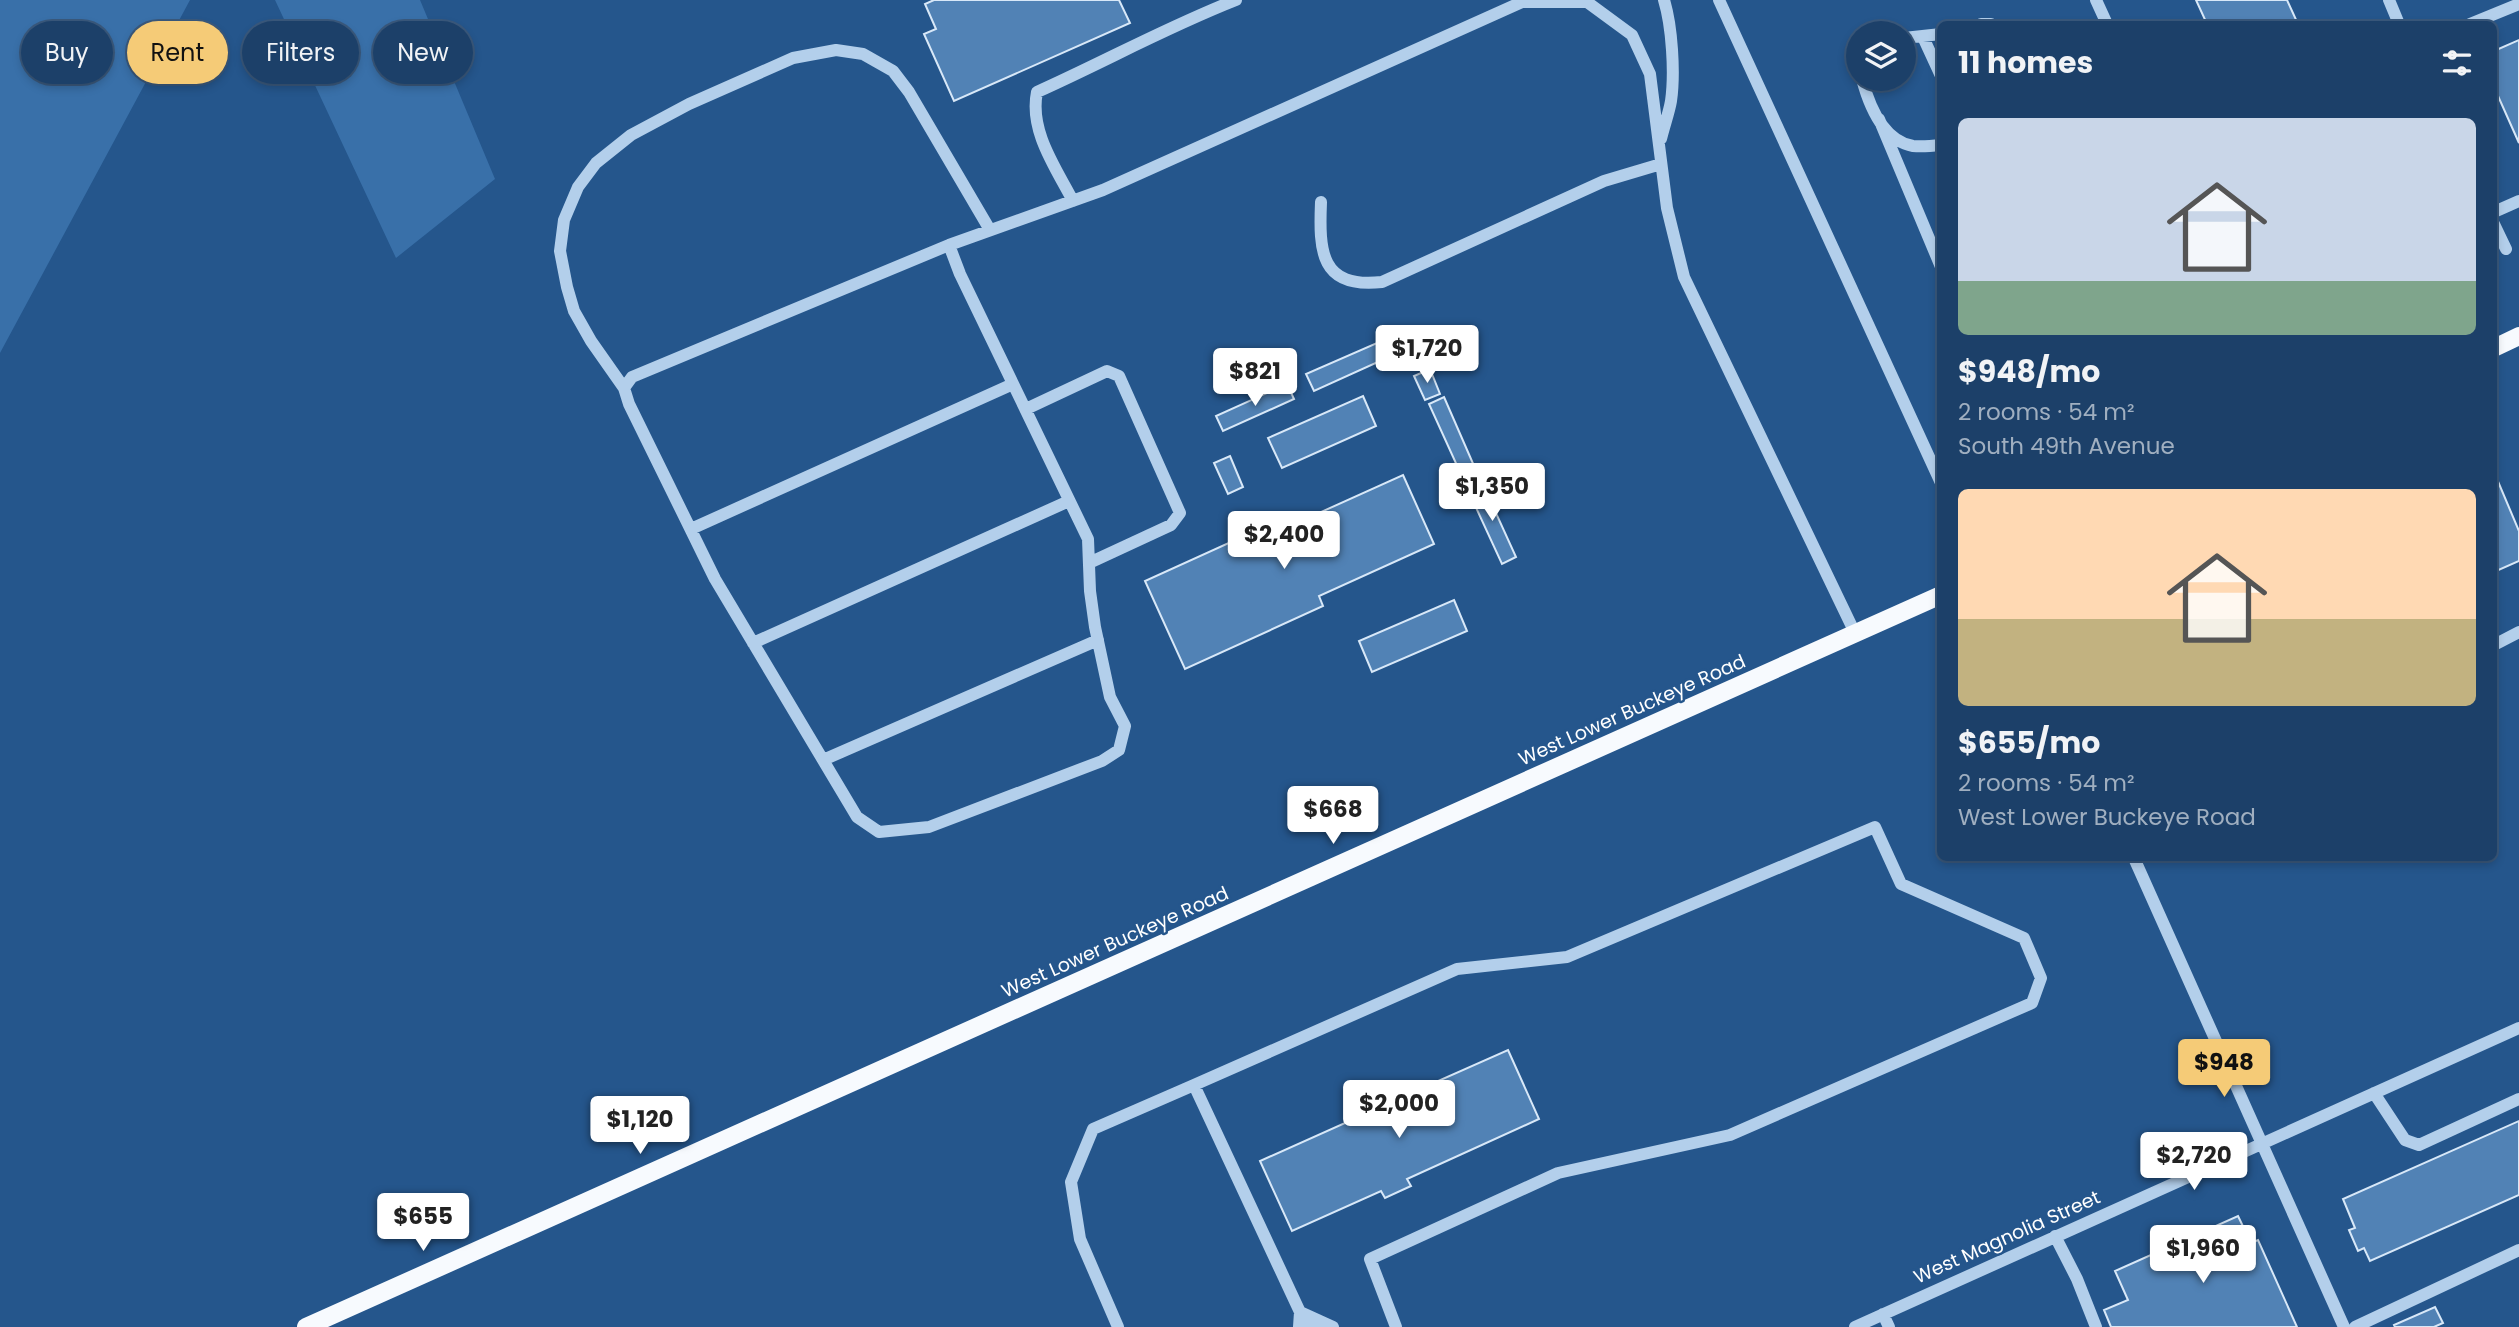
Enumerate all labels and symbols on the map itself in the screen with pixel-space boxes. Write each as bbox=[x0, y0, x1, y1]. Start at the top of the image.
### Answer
pin: $1,720 bbox=[1370, 326, 1484, 385]
pin: $821 bbox=[1214, 348, 1296, 408]
pin: $1,350 bbox=[1435, 463, 1549, 523]
pin: $2,400 bbox=[1227, 512, 1341, 571]
street label: West Lower Buckeye Road bbox=[1514, 648, 1750, 772]
pin: $668 bbox=[1292, 786, 1374, 846]
street label: West Lower Buckeye Road bbox=[997, 880, 1233, 1004]
pin: $948 bbox=[2183, 1040, 2265, 1099]
pin: $2,000 bbox=[1342, 1080, 1456, 1140]
pin: $1,120 bbox=[583, 1096, 697, 1156]
pin: $2,720 bbox=[2137, 1132, 2251, 1192]
street label: West Magnolia Street bbox=[1909, 1184, 2105, 1290]
pin: $655 bbox=[382, 1194, 464, 1253]
pin: $1,960 bbox=[2146, 1226, 2260, 1285]

